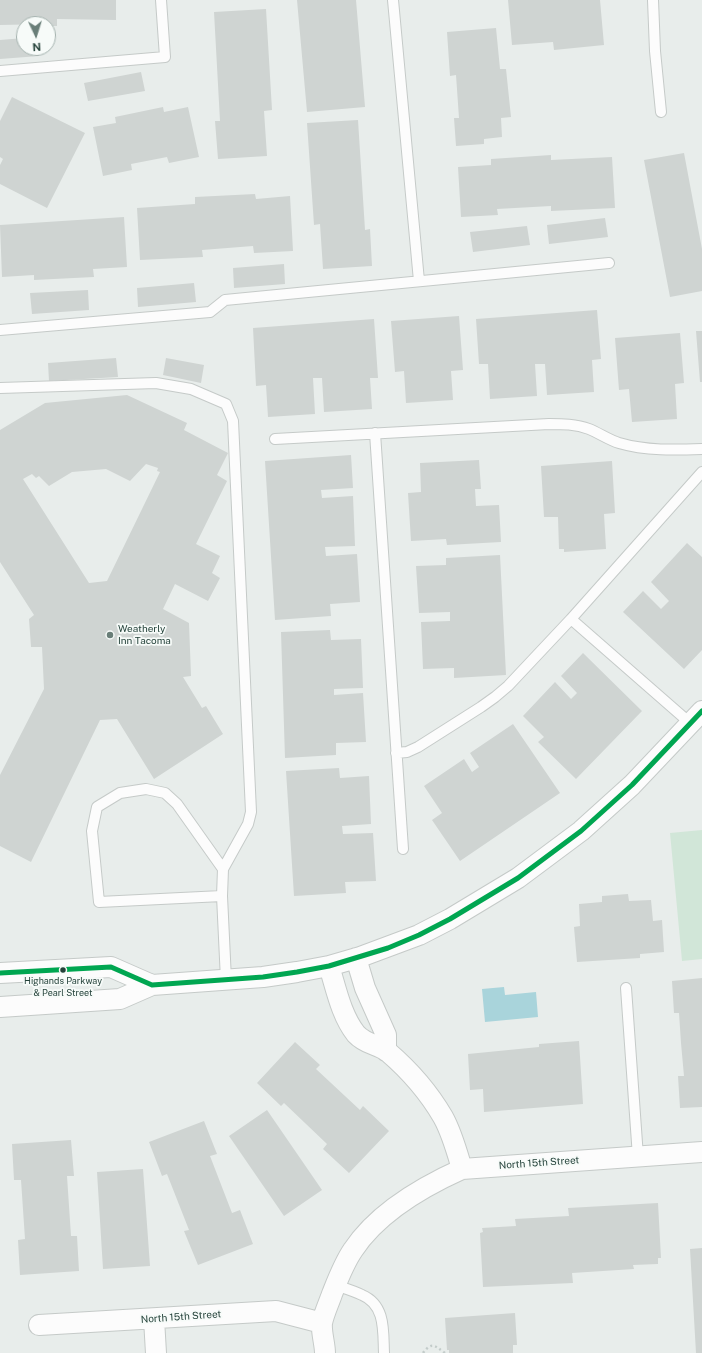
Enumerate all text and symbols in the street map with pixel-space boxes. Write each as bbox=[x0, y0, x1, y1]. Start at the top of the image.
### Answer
north arrow bbox=[16, 16, 56, 56]
text: N bbox=[32, 41, 41, 53]
place label: Weatherly Inn Tacoma bbox=[118, 623, 171, 646]
marker: Weatherly Inn Tacoma bbox=[105, 630, 115, 640]
marker: Highands Parkway & Pearl Street bbox=[58, 965, 68, 975]
place label: Highands Parkway & Pearl Street bbox=[24, 976, 102, 997]
street label: North 15th Street bbox=[498, 1154, 580, 1172]
street label: North 15th Street bbox=[140, 1308, 222, 1326]

